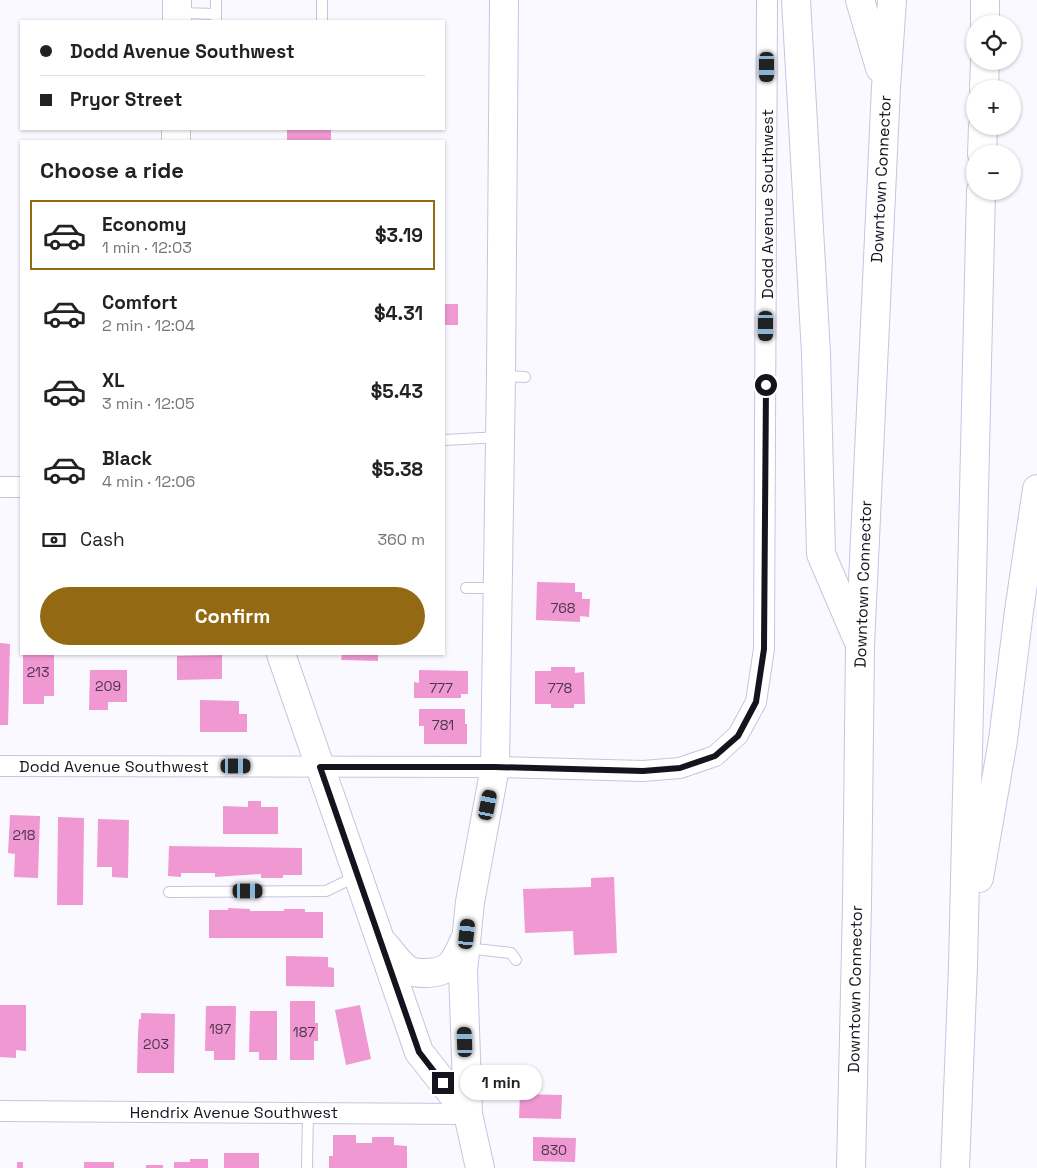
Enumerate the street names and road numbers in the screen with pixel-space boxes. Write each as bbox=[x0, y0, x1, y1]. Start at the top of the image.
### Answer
street label: Downtown Connector bbox=[866, 95, 896, 263]
street label: Dodd Avenue Southwest bbox=[757, 109, 778, 299]
street label: Downtown Connector bbox=[850, 500, 876, 668]
street label: Dodd Avenue Southwest bbox=[19, 756, 209, 777]
street label: Downtown Connector bbox=[843, 905, 867, 1073]
street label: Hendrix Avenue Southwest bbox=[130, 1102, 338, 1123]

